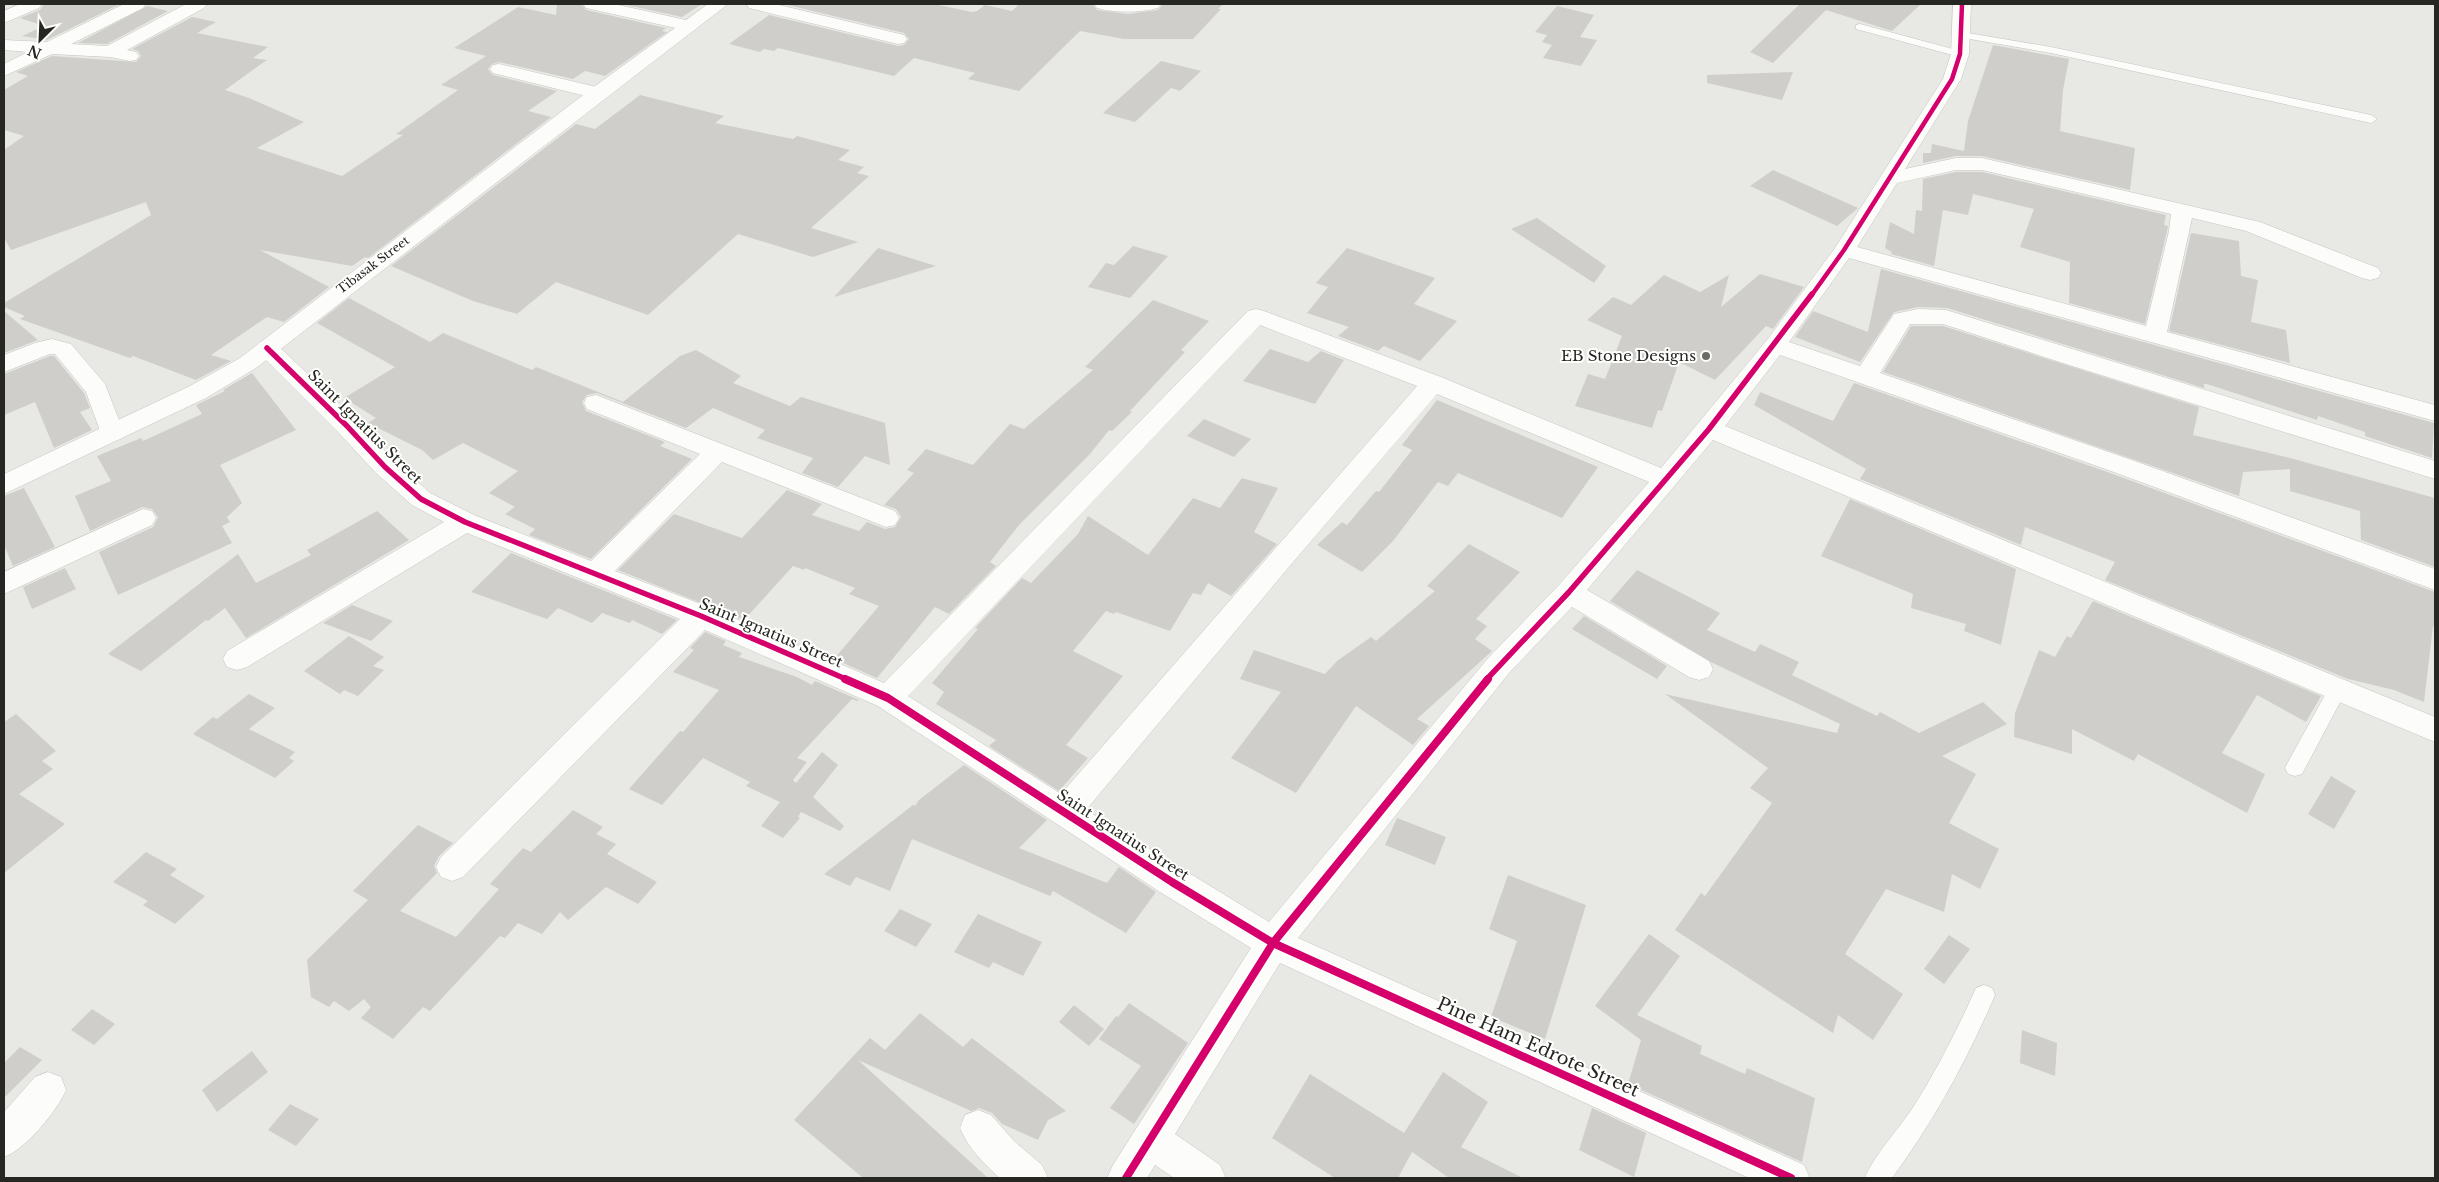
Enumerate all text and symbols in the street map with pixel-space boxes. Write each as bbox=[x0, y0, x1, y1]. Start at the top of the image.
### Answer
north arrow bbox=[15, 15, 65, 65]
text: N bbox=[25, 41, 44, 63]
street label: Tibasak Street bbox=[334, 232, 412, 297]
place label: EB Stone Designs bbox=[1561, 346, 1696, 365]
marker: EB Stone Designs bbox=[1700, 350, 1712, 362]
street label: Saint Ignatius Street bbox=[304, 365, 427, 488]
street label: Saint Ignatius Street bbox=[697, 594, 846, 672]
street label: Saint Ignatius Street bbox=[1054, 785, 1193, 885]
street label: Pine Ham Edrote Street bbox=[1433, 992, 1643, 1102]

